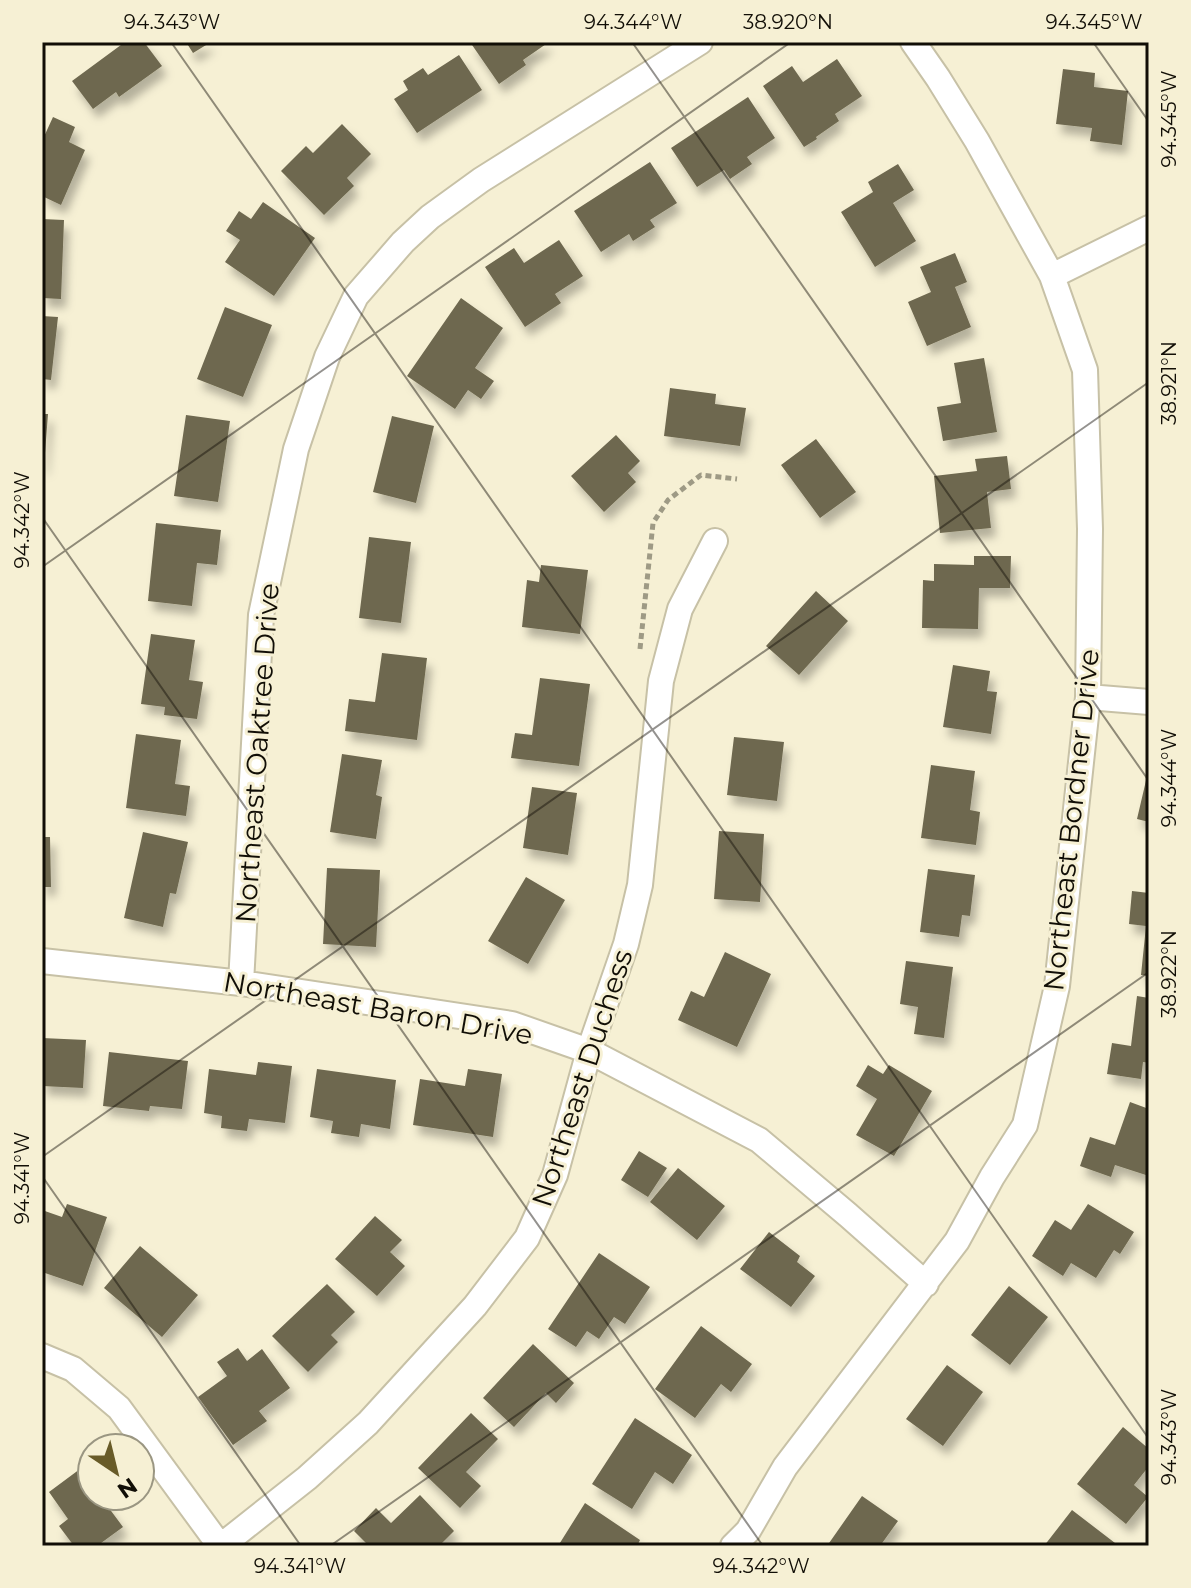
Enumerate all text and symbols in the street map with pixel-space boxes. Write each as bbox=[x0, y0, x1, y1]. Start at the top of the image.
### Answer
text: 94.343°W bbox=[124, 10, 220, 34]
text: 94.344°W bbox=[584, 10, 682, 34]
text: 38.920°N bbox=[743, 10, 833, 34]
text: 94.345°W bbox=[1046, 10, 1142, 34]
text: 94.345°W bbox=[1157, 71, 1181, 167]
text: 38.921°N bbox=[1157, 341, 1181, 425]
text: 94.342°W bbox=[10, 471, 34, 569]
street label: Northeast Oaktree Drive bbox=[228, 582, 286, 924]
street label: Northeast Bordner Drive bbox=[1036, 647, 1106, 993]
text: 94.344°W bbox=[1157, 729, 1181, 827]
text: 38.922°N bbox=[1157, 930, 1181, 1018]
street label: Northeast Duchess bbox=[524, 945, 640, 1211]
street label: Northeast Baron Drive bbox=[221, 964, 535, 1052]
text: 94.341°W bbox=[10, 1132, 34, 1224]
text: 94.343°W bbox=[1157, 1389, 1181, 1485]
north arrow bbox=[76, 1432, 156, 1512]
text: N bbox=[112, 1472, 142, 1504]
text: 94.341°W bbox=[254, 1554, 346, 1578]
text: 94.342°W bbox=[712, 1554, 810, 1578]

